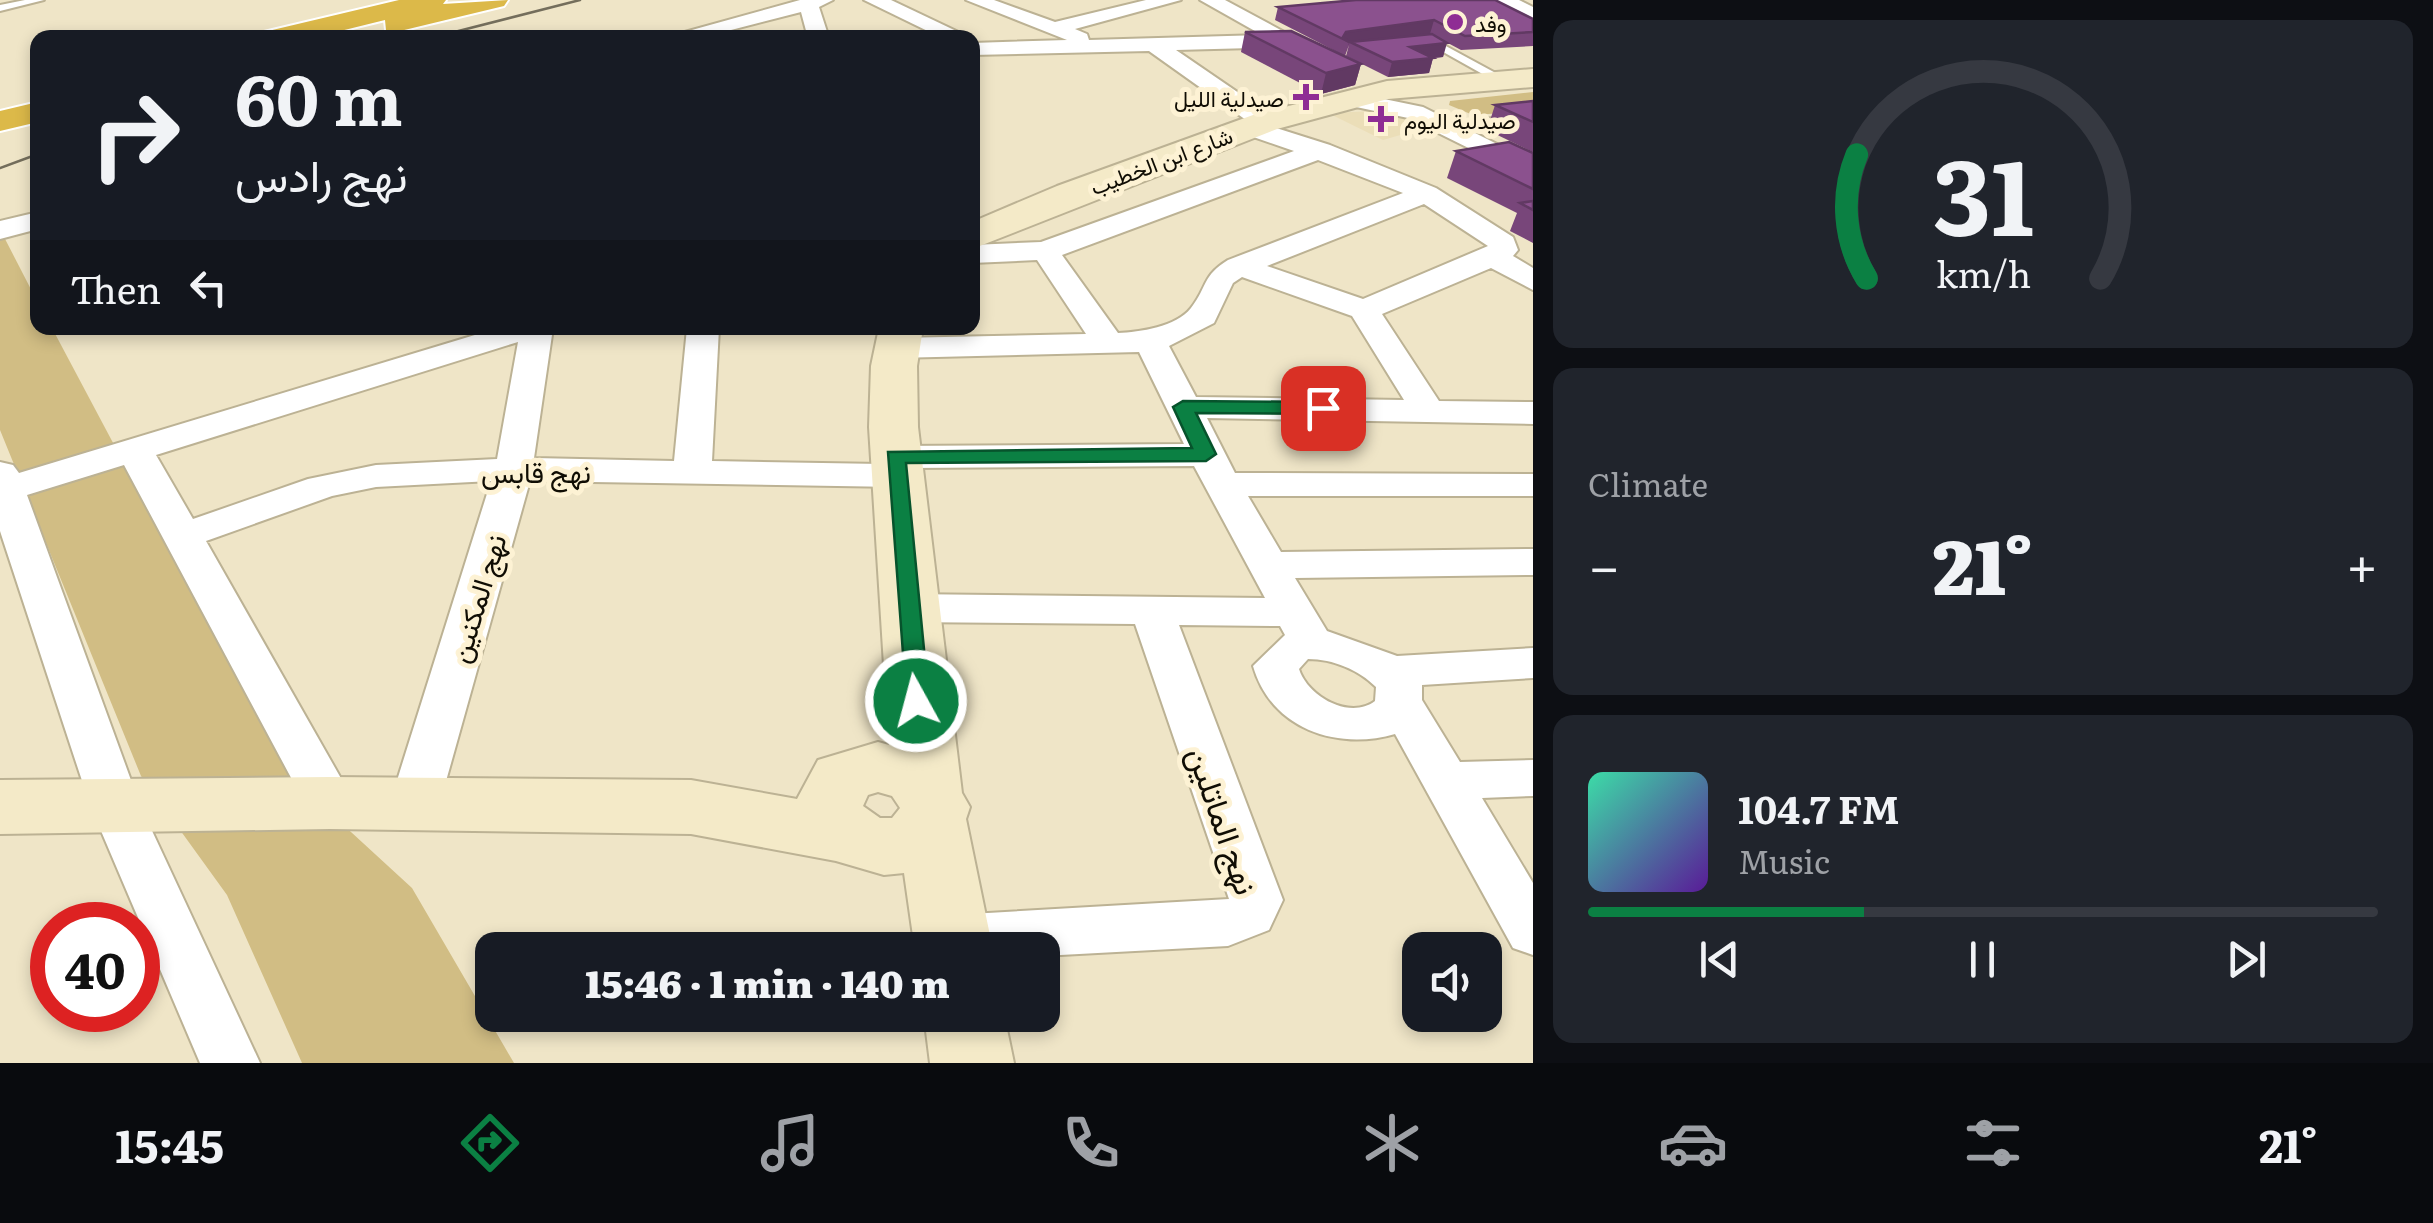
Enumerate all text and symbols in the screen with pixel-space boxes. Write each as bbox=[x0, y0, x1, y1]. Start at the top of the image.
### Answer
place label: وفد bbox=[1475, 6, 1507, 39]
marker: وفد bbox=[1444, 11, 1466, 33]
text: 60 m bbox=[235, 44, 403, 148]
icon: right bbox=[70, 70, 200, 200]
place label: صيدلية الليل bbox=[1174, 81, 1284, 114]
marker: صيدلية الليل bbox=[1293, 84, 1319, 110]
place label: صيدلية اليوم bbox=[1404, 103, 1516, 136]
marker: صيدلية اليوم bbox=[1368, 106, 1394, 132]
text: 31 bbox=[1932, 114, 2034, 268]
street label: شارع ابن الخطيب bbox=[1085, 118, 1237, 202]
text: نهج رادس bbox=[235, 139, 408, 206]
text: km/h bbox=[1935, 246, 2031, 299]
text: Then bbox=[70, 259, 161, 316]
icon: left bbox=[181, 260, 236, 315]
pin bbox=[1281, 366, 1366, 451]
icon: arrive bbox=[1296, 381, 1351, 436]
street label: نهج قابس bbox=[481, 450, 591, 493]
text: Climate bbox=[1588, 459, 1708, 507]
text: 21° bbox=[1933, 507, 2033, 618]
text: − bbox=[1588, 522, 1620, 604]
text: + bbox=[2346, 522, 2378, 604]
street label: نهج المكنين bbox=[437, 529, 516, 668]
position arrow bbox=[864, 649, 968, 753]
street label: نهج الماتلين bbox=[1176, 740, 1273, 901]
text: 104.7 FM bbox=[1738, 779, 1899, 836]
text: Music bbox=[1738, 836, 1830, 884]
speed limit sign: 40 bbox=[30, 902, 160, 1032]
map controls bbox=[1402, 932, 1502, 1032]
button: sound bbox=[1402, 932, 1502, 1032]
icon: previous bbox=[1692, 932, 1747, 987]
icon: pause bbox=[1955, 932, 2010, 987]
icon: next bbox=[2219, 932, 2274, 987]
text: 15:46 · 1 min · 140 m bbox=[585, 953, 950, 1010]
icon: directions bbox=[455, 1108, 525, 1178]
icon: music bbox=[755, 1108, 825, 1178]
icon: phone bbox=[1056, 1108, 1126, 1178]
icon: climate bbox=[1357, 1108, 1427, 1178]
icon: car bbox=[1658, 1108, 1728, 1178]
icon: filters bbox=[1958, 1108, 2028, 1178]
text: 15:45 bbox=[115, 1110, 224, 1177]
text: 21° bbox=[2259, 1110, 2318, 1177]

